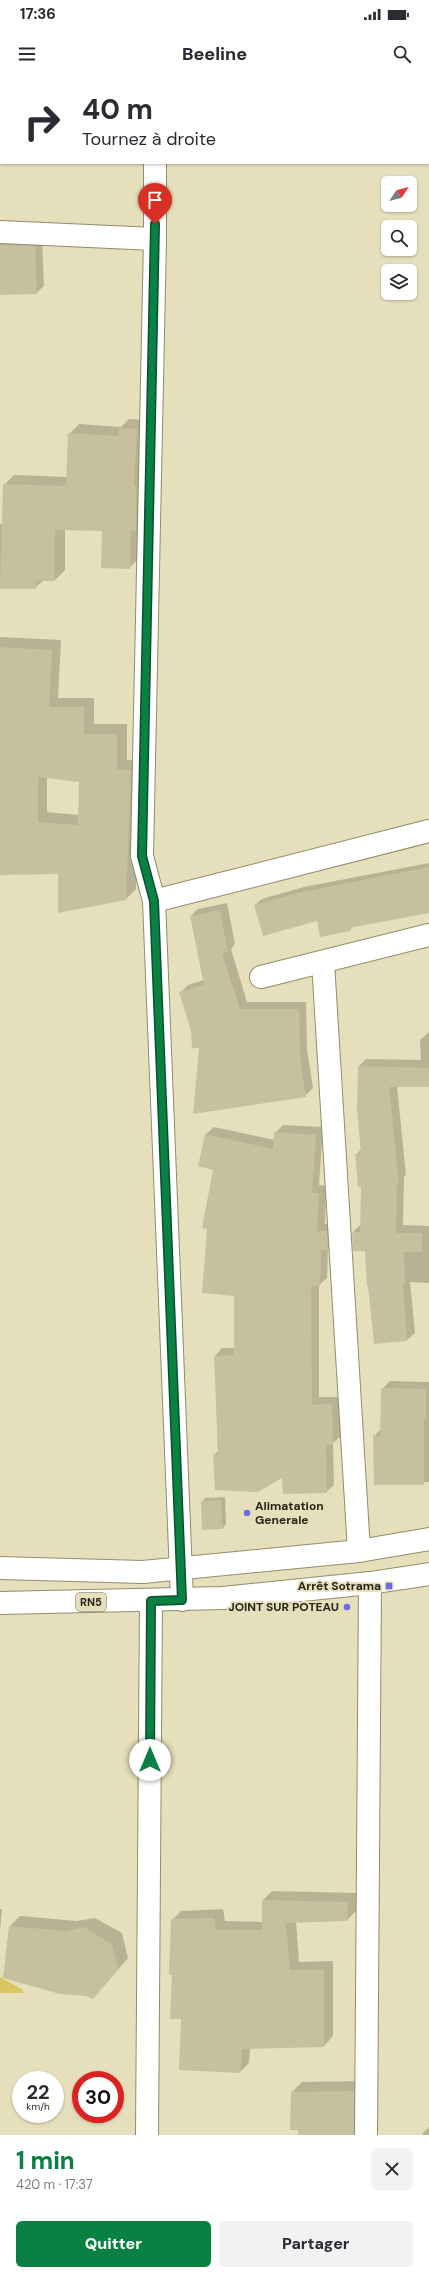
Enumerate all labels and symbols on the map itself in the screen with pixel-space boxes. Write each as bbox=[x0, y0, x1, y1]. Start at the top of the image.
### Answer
north arrow bbox=[381, 176, 417, 212]
pin bbox=[138, 183, 172, 224]
place label: Alimatation Generale bbox=[255, 1498, 324, 1528]
marker: Alimatation Generale bbox=[242, 1508, 252, 1518]
place label: Arrêt Sotrama bbox=[298, 1578, 381, 1594]
marker: Arrêt Sotrama bbox=[384, 1581, 394, 1591]
road number: RN5 bbox=[76, 1593, 106, 1611]
place label: JOINT SUR POTEAU bbox=[228, 1599, 339, 1615]
marker: JOINT SUR POTEAU bbox=[342, 1602, 352, 1612]
position arrow bbox=[129, 1739, 171, 1781]
speed limit sign: 30 bbox=[72, 2071, 124, 2123]

